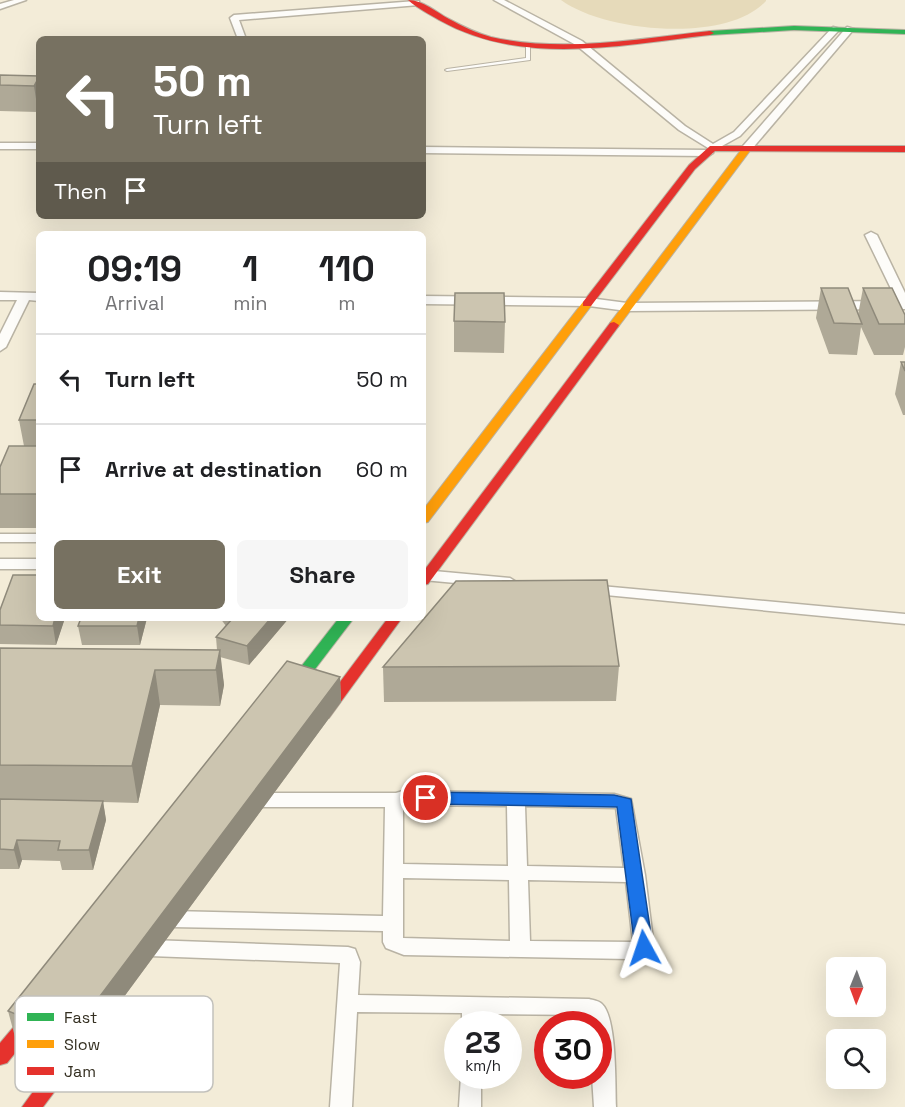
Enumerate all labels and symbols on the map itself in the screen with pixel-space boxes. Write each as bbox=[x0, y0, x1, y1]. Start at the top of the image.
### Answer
pin bbox=[400, 772, 451, 823]
position arrow bbox=[612, 916, 676, 980]
north arrow bbox=[826, 957, 886, 1017]
legend bbox=[15, 996, 213, 1092]
text: Fast bbox=[64, 1007, 97, 1028]
speed limit sign: 30 bbox=[534, 1011, 612, 1089]
text: Slow bbox=[64, 1034, 100, 1055]
text: Jam bbox=[64, 1061, 96, 1082]

